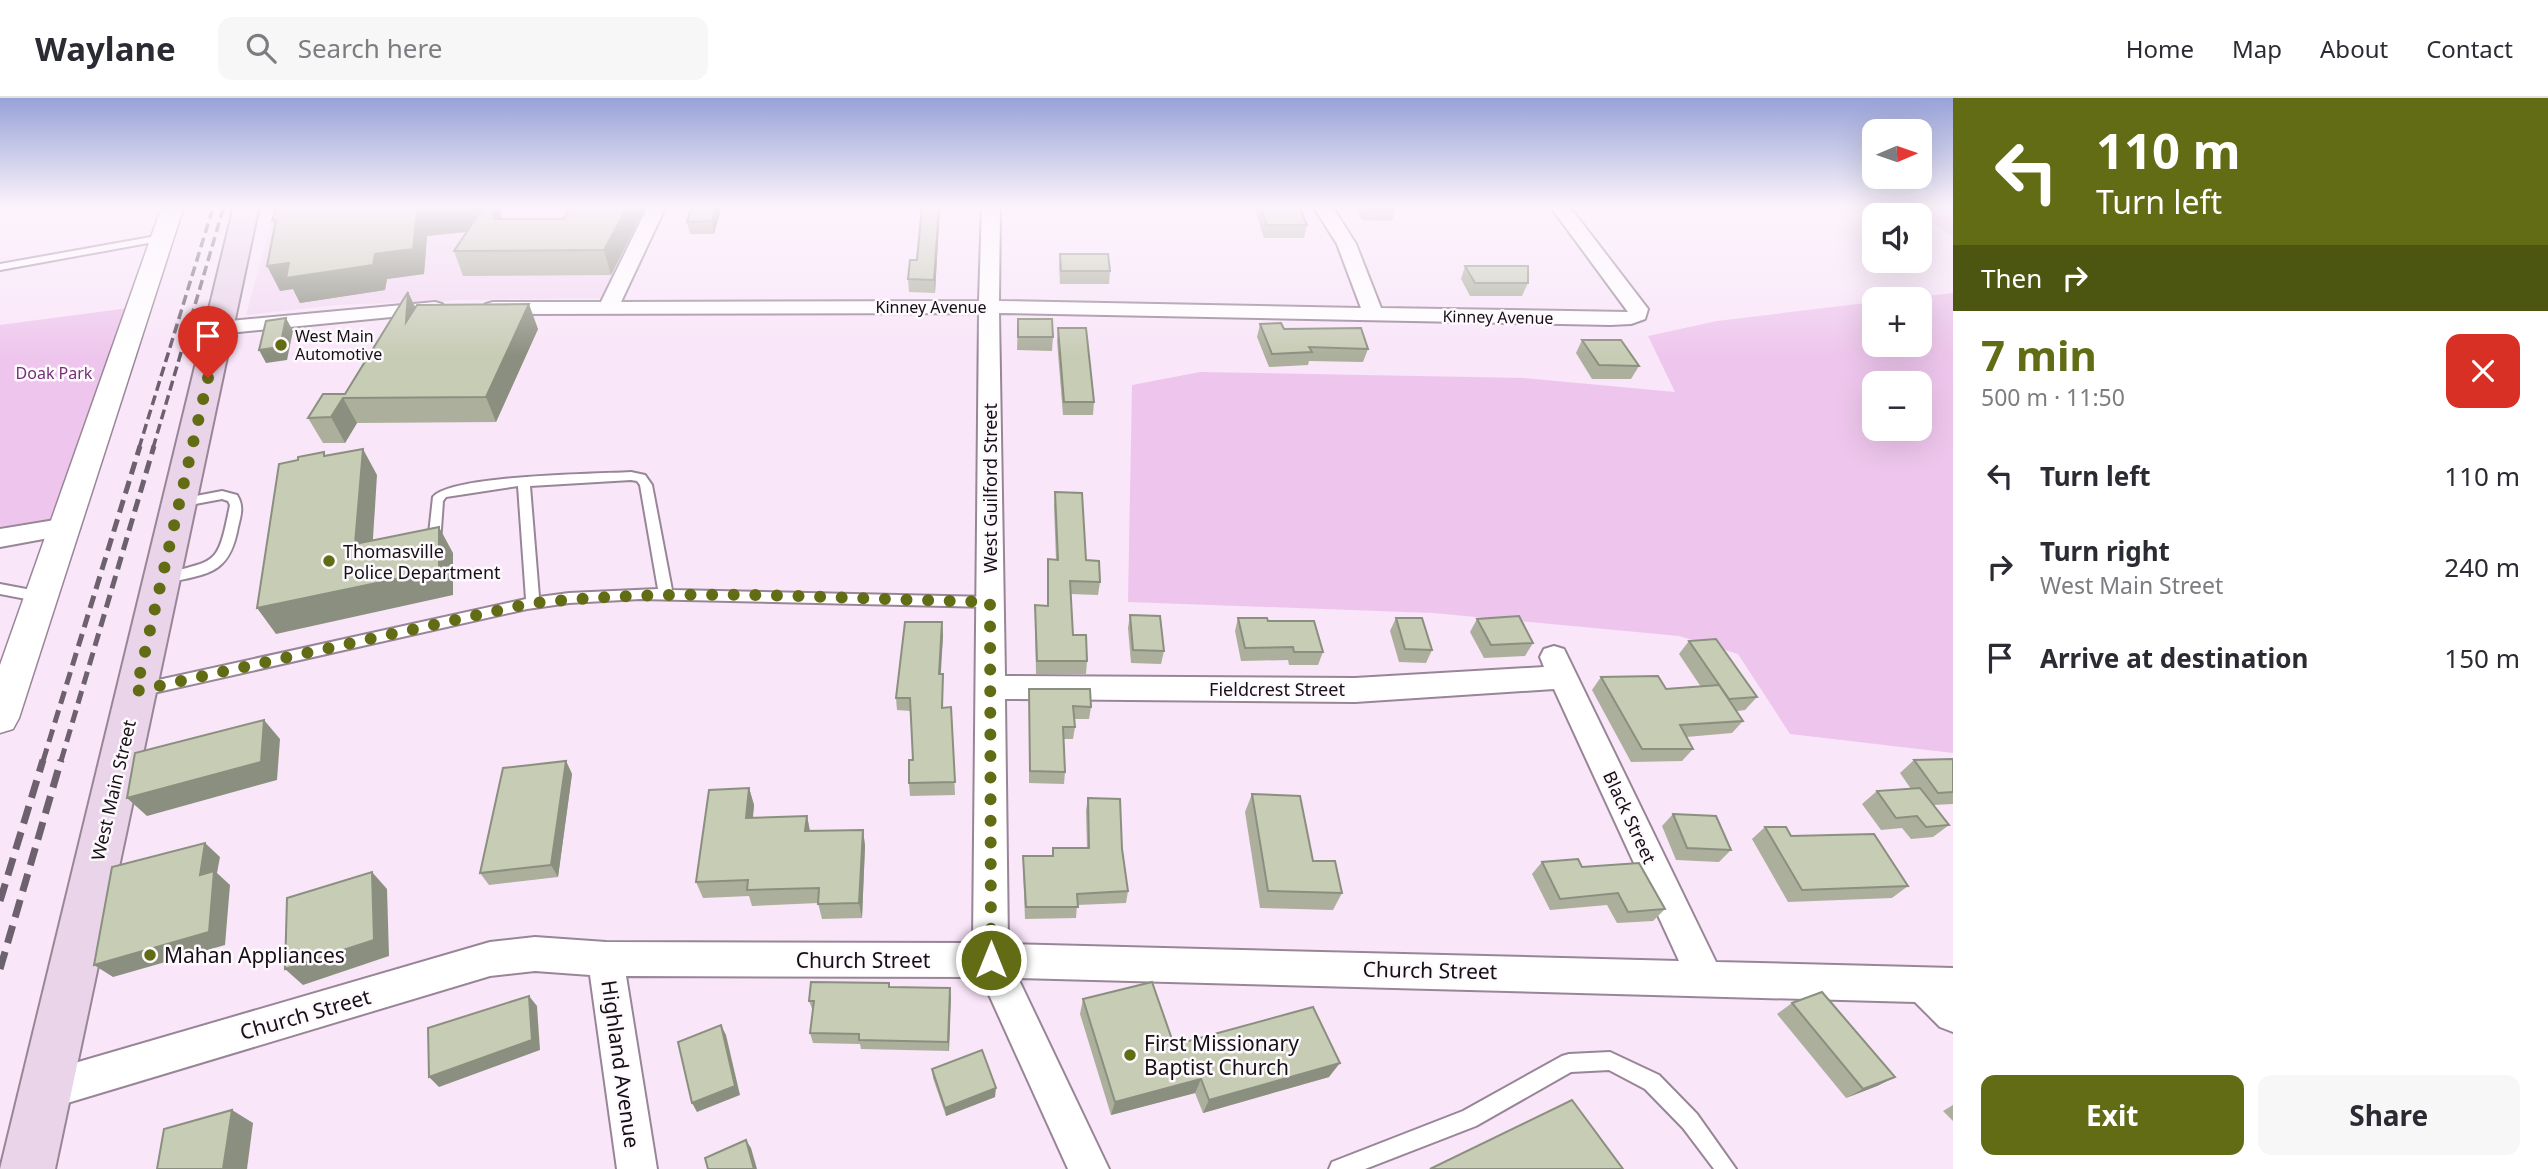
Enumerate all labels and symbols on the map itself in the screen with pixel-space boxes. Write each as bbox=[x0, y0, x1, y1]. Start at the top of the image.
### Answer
north arrow bbox=[1862, 119, 1932, 189]
street label: Kinney Avenue bbox=[875, 296, 987, 318]
street label: Kinney Avenue bbox=[1442, 305, 1554, 329]
pin bbox=[178, 306, 238, 378]
place label: West Main Automotive bbox=[295, 325, 382, 365]
marker: West Main Automotive bbox=[273, 337, 289, 353]
park label: Doak Park bbox=[16, 362, 93, 384]
street label: West Guilford Street bbox=[978, 402, 1002, 573]
place label: Thomasville Police Department bbox=[343, 539, 501, 584]
marker: Thomasville Police Department bbox=[321, 553, 337, 569]
street label: Fieldcrest Street bbox=[1209, 677, 1345, 701]
street label: West Main Street bbox=[85, 717, 141, 863]
street label: Black Street bbox=[1598, 767, 1662, 868]
position arrow bbox=[954, 923, 1028, 997]
place label: Mahan Appliances bbox=[164, 941, 345, 969]
street label: Church Street bbox=[796, 946, 931, 974]
marker: Mahan Appliances bbox=[142, 947, 158, 963]
street label: Church Street bbox=[1362, 955, 1498, 985]
street label: Highland Avenue bbox=[595, 978, 647, 1150]
street label: Church Street bbox=[236, 982, 374, 1046]
place label: First Missionary Baptist Church bbox=[1144, 1029, 1299, 1081]
marker: First Missionary Baptist Church bbox=[1122, 1047, 1138, 1063]

